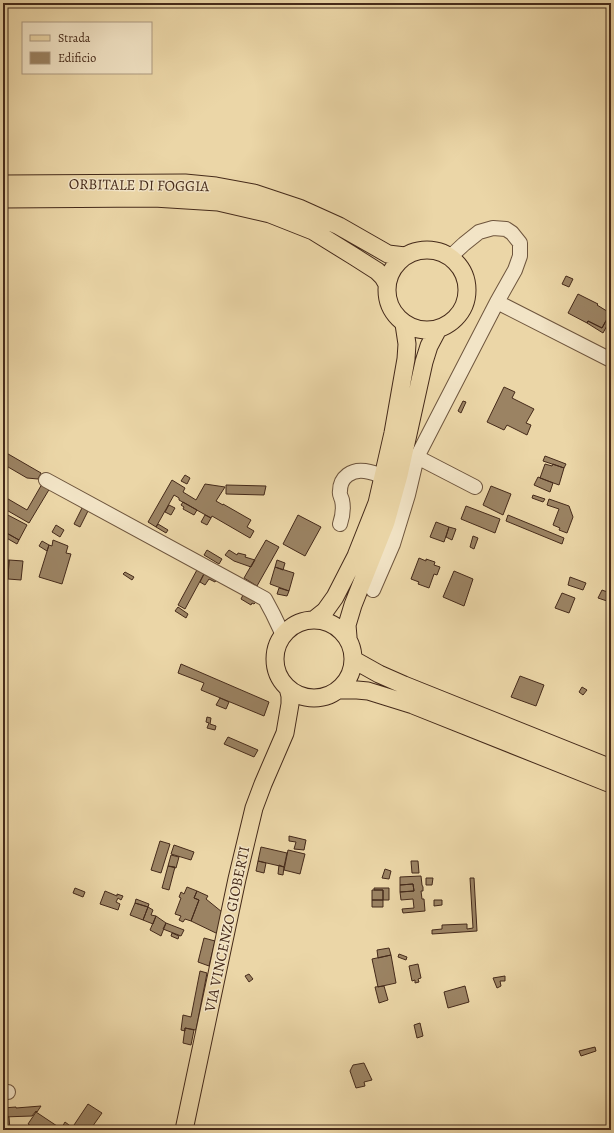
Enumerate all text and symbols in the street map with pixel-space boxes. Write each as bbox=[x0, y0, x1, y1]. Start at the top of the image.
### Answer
legend bbox=[22, 22, 152, 74]
text: Strada bbox=[58, 30, 91, 46]
text: Edificio bbox=[58, 50, 96, 66]
street label: ORBITALE DI FOGGIA bbox=[69, 174, 210, 196]
street label: VIA VINCENZO GIOBERTI bbox=[199, 844, 254, 1015]

